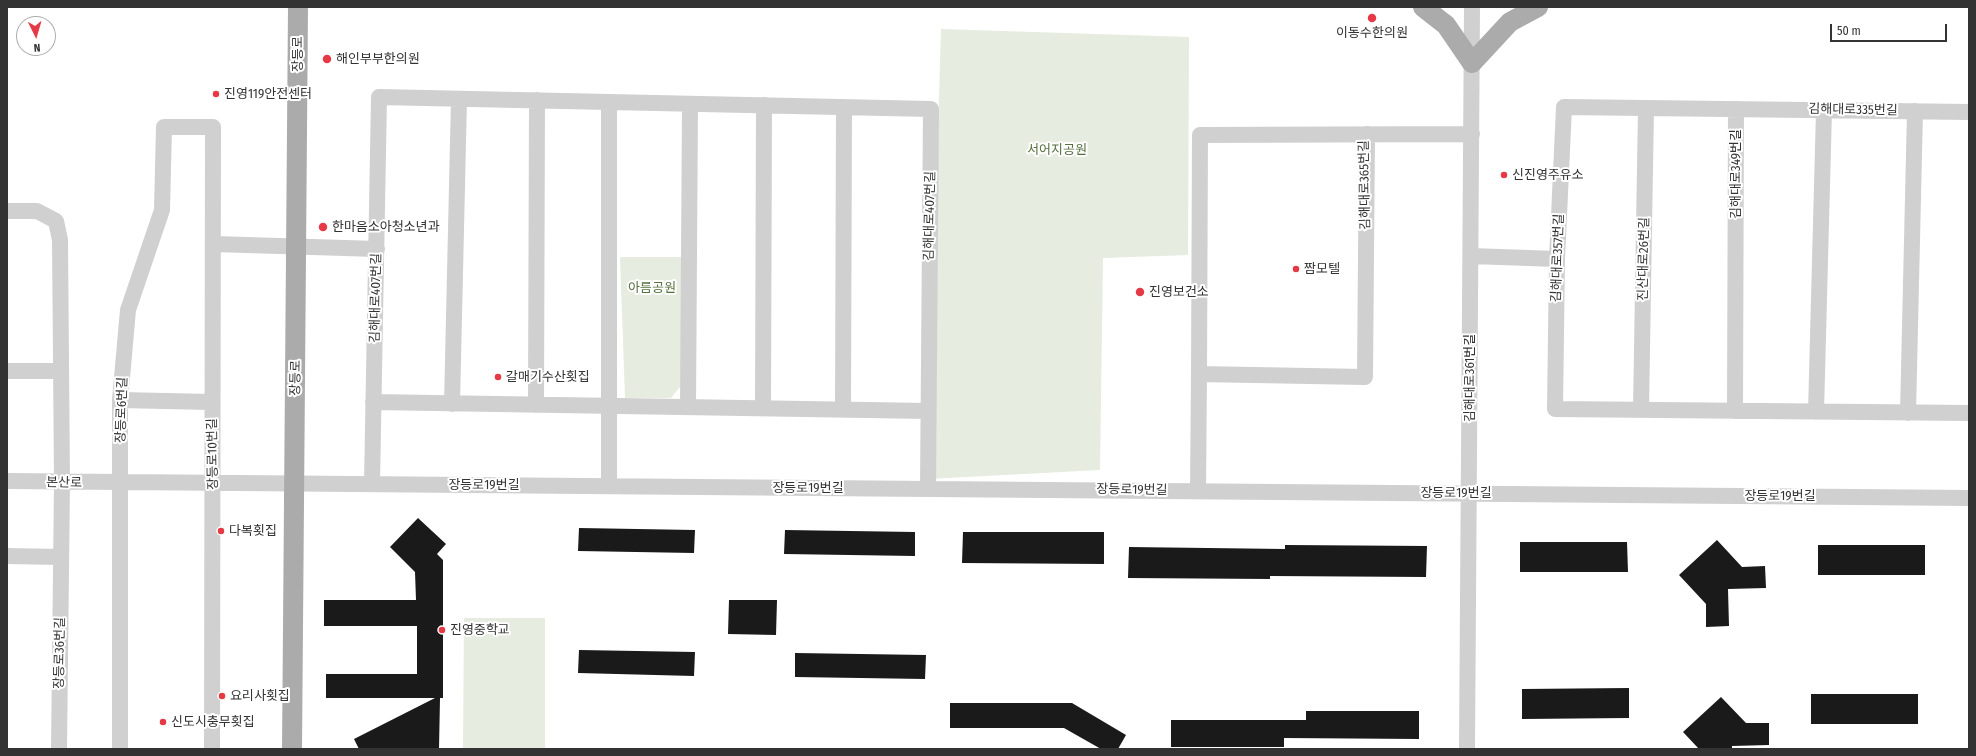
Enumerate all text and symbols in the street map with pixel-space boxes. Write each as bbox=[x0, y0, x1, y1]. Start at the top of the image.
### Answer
marker: 이동수한의원 bbox=[1366, 12, 1378, 24]
north arrow bbox=[16, 16, 56, 56]
scale bar bbox=[1832, 16, 1949, 42]
text: 50 m bbox=[1837, 24, 1861, 38]
place label: 이동수한의원 bbox=[1336, 25, 1408, 41]
street label: 장등로 bbox=[290, 36, 306, 72]
text: N bbox=[33, 41, 41, 54]
place label: 해인부부한의원 bbox=[336, 51, 420, 67]
marker: 해인부부한의원 bbox=[321, 53, 333, 65]
place label: 진영119안전센터 bbox=[224, 86, 312, 102]
marker: 진영119안전센터 bbox=[211, 89, 221, 99]
street label: 김해대로335번길 bbox=[1808, 101, 1898, 119]
street label: 김해대로349번길 bbox=[1728, 129, 1744, 219]
street label: 김해대로365번길 bbox=[1356, 140, 1374, 230]
park label: 서어지공원 bbox=[1027, 142, 1087, 158]
place label: 신진영주유소 bbox=[1512, 167, 1584, 183]
marker: 신진영주유소 bbox=[1499, 170, 1509, 180]
street label: 김해대로407번길 bbox=[921, 171, 939, 261]
street label: 김해대로357번길 bbox=[1549, 213, 1567, 303]
street label: 진산대로26번길 bbox=[1635, 217, 1653, 301]
place label: 한마음소아청소년과 bbox=[332, 219, 440, 235]
marker: 한마음소아청소년과 bbox=[317, 221, 329, 233]
street label: 김해대로407번길 bbox=[367, 253, 385, 343]
place label: 짬모텔 bbox=[1304, 261, 1340, 277]
marker: 짬모텔 bbox=[1291, 264, 1301, 274]
park label: 아름공원 bbox=[628, 280, 676, 296]
place label: 진영보건소 bbox=[1149, 284, 1209, 300]
marker: 진영보건소 bbox=[1134, 286, 1146, 298]
street label: 김해대로361번길 bbox=[1462, 334, 1478, 422]
street label: 장등로 bbox=[288, 360, 304, 396]
place label: 갈매기수산횟집 bbox=[506, 369, 590, 385]
marker: 갈매기수산횟집 bbox=[493, 372, 503, 382]
street label: 장등로6번길 bbox=[113, 377, 131, 443]
street label: 장등로10번길 bbox=[205, 418, 221, 490]
street label: 본산로 bbox=[46, 475, 82, 491]
street label: 장등로19번길 bbox=[448, 477, 520, 493]
street label: 장등로19번길 bbox=[772, 480, 844, 496]
street label: 장등로19번길 bbox=[1096, 482, 1168, 498]
street label: 장등로19번길 bbox=[1420, 485, 1492, 501]
street label: 장등로19번길 bbox=[1744, 488, 1816, 504]
place label: 다복횟집 bbox=[229, 523, 277, 539]
marker: 다복횟집 bbox=[216, 526, 226, 536]
street label: 장등로36번길 bbox=[52, 617, 68, 689]
place label: 진영중학교 bbox=[450, 622, 510, 638]
marker: 진영중학교 bbox=[437, 625, 447, 635]
place label: 요리사횟집 bbox=[230, 688, 290, 704]
marker: 요리사횟집 bbox=[217, 691, 227, 701]
place label: 신도시충무횟집 bbox=[171, 714, 255, 730]
marker: 신도시충무횟집 bbox=[158, 717, 168, 727]

